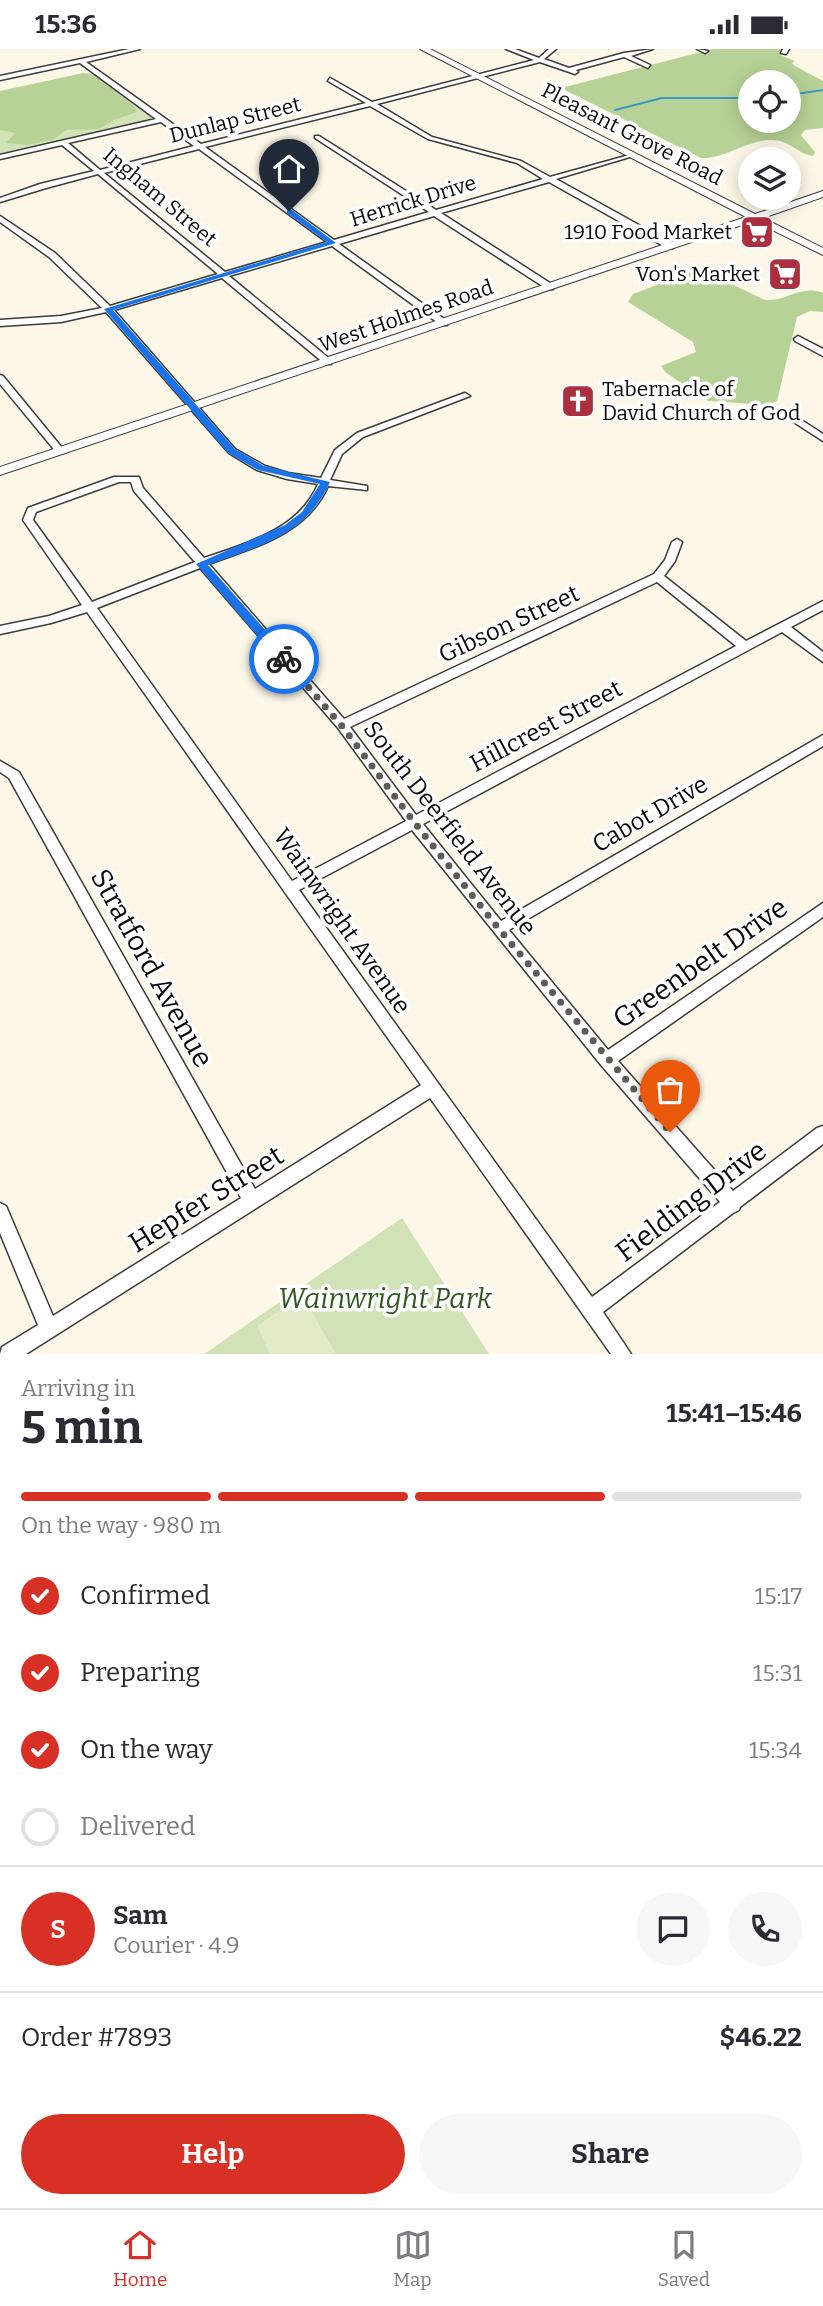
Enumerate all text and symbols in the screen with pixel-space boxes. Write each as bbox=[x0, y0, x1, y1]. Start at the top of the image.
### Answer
text: 15:36 bbox=[35, 9, 97, 40]
map controls bbox=[738, 70, 801, 210]
button: locate bbox=[738, 70, 801, 133]
street label: Pleasant Grove Road bbox=[537, 77, 727, 191]
street label: Dunlap Street bbox=[167, 91, 304, 149]
pin bbox=[259, 139, 319, 211]
street label: Ingham Street bbox=[98, 142, 222, 252]
button: layers bbox=[738, 147, 801, 210]
icon: home bbox=[270, 150, 308, 188]
street label: Herrick Drive bbox=[347, 170, 479, 232]
supermarket icon: 1910 Food Market bbox=[738, 213, 776, 251]
place label: 1910 Food Market bbox=[564, 219, 732, 245]
supermarket icon: Von's Market bbox=[766, 255, 804, 293]
place label: Von's Market bbox=[636, 261, 760, 287]
street label: West Holmes Road bbox=[315, 274, 497, 358]
place label: Tabernacle of David Church of God bbox=[602, 376, 800, 426]
church icon: Tabernacle of David Church of God bbox=[559, 382, 597, 420]
street label: Gibson Street bbox=[434, 579, 584, 669]
courier bbox=[249, 624, 319, 694]
icon: bike bbox=[265, 640, 303, 678]
street label: Hillcrest Street bbox=[465, 674, 627, 778]
street label: South Deerfield Avenue bbox=[358, 715, 542, 941]
street label: Cabot Drive bbox=[587, 770, 713, 858]
street label: Wainwright Avenue bbox=[267, 823, 417, 1019]
street label: Stratford Avenue bbox=[84, 863, 220, 1073]
street label: Greenbelt Drive bbox=[607, 891, 793, 1035]
pin bbox=[640, 1060, 700, 1132]
icon: bag bbox=[651, 1071, 689, 1109]
street label: Fielding Drive bbox=[609, 1134, 773, 1268]
street label: Hepfer Street bbox=[123, 1138, 289, 1260]
park label: Wainwright Park bbox=[278, 1282, 493, 1315]
text: Arriving in bbox=[21, 1374, 135, 1402]
text: 15:41–15:46 bbox=[666, 1398, 802, 1429]
text: 5 min bbox=[21, 1400, 143, 1455]
text: On the way · 980 m bbox=[21, 1511, 221, 1539]
icon: check bbox=[21, 1577, 59, 1615]
text: Confirmed bbox=[80, 1580, 210, 1611]
text: 15:17 bbox=[755, 1582, 802, 1610]
icon: check bbox=[21, 1654, 59, 1692]
text: Preparing bbox=[80, 1657, 200, 1688]
text: 15:31 bbox=[753, 1659, 802, 1687]
icon: check bbox=[21, 1731, 59, 1769]
text: On the way bbox=[80, 1734, 213, 1765]
text: 15:34 bbox=[749, 1736, 802, 1764]
text: Delivered bbox=[80, 1811, 195, 1842]
button: chat bbox=[636, 1892, 710, 1966]
button: phone bbox=[728, 1892, 802, 1966]
text: Sam bbox=[113, 1900, 168, 1931]
text: S bbox=[50, 1914, 66, 1945]
text: Courier · 4.9 bbox=[113, 1931, 240, 1959]
text: Order #7893 bbox=[21, 2022, 172, 2053]
text: $46.22 bbox=[720, 2022, 802, 2053]
button: Help bbox=[21, 2114, 405, 2194]
button: Share bbox=[419, 2114, 802, 2194]
tab: Home bbox=[113, 2226, 167, 2291]
tab: Map bbox=[393, 2226, 432, 2291]
tab: Saved bbox=[658, 2226, 710, 2291]

